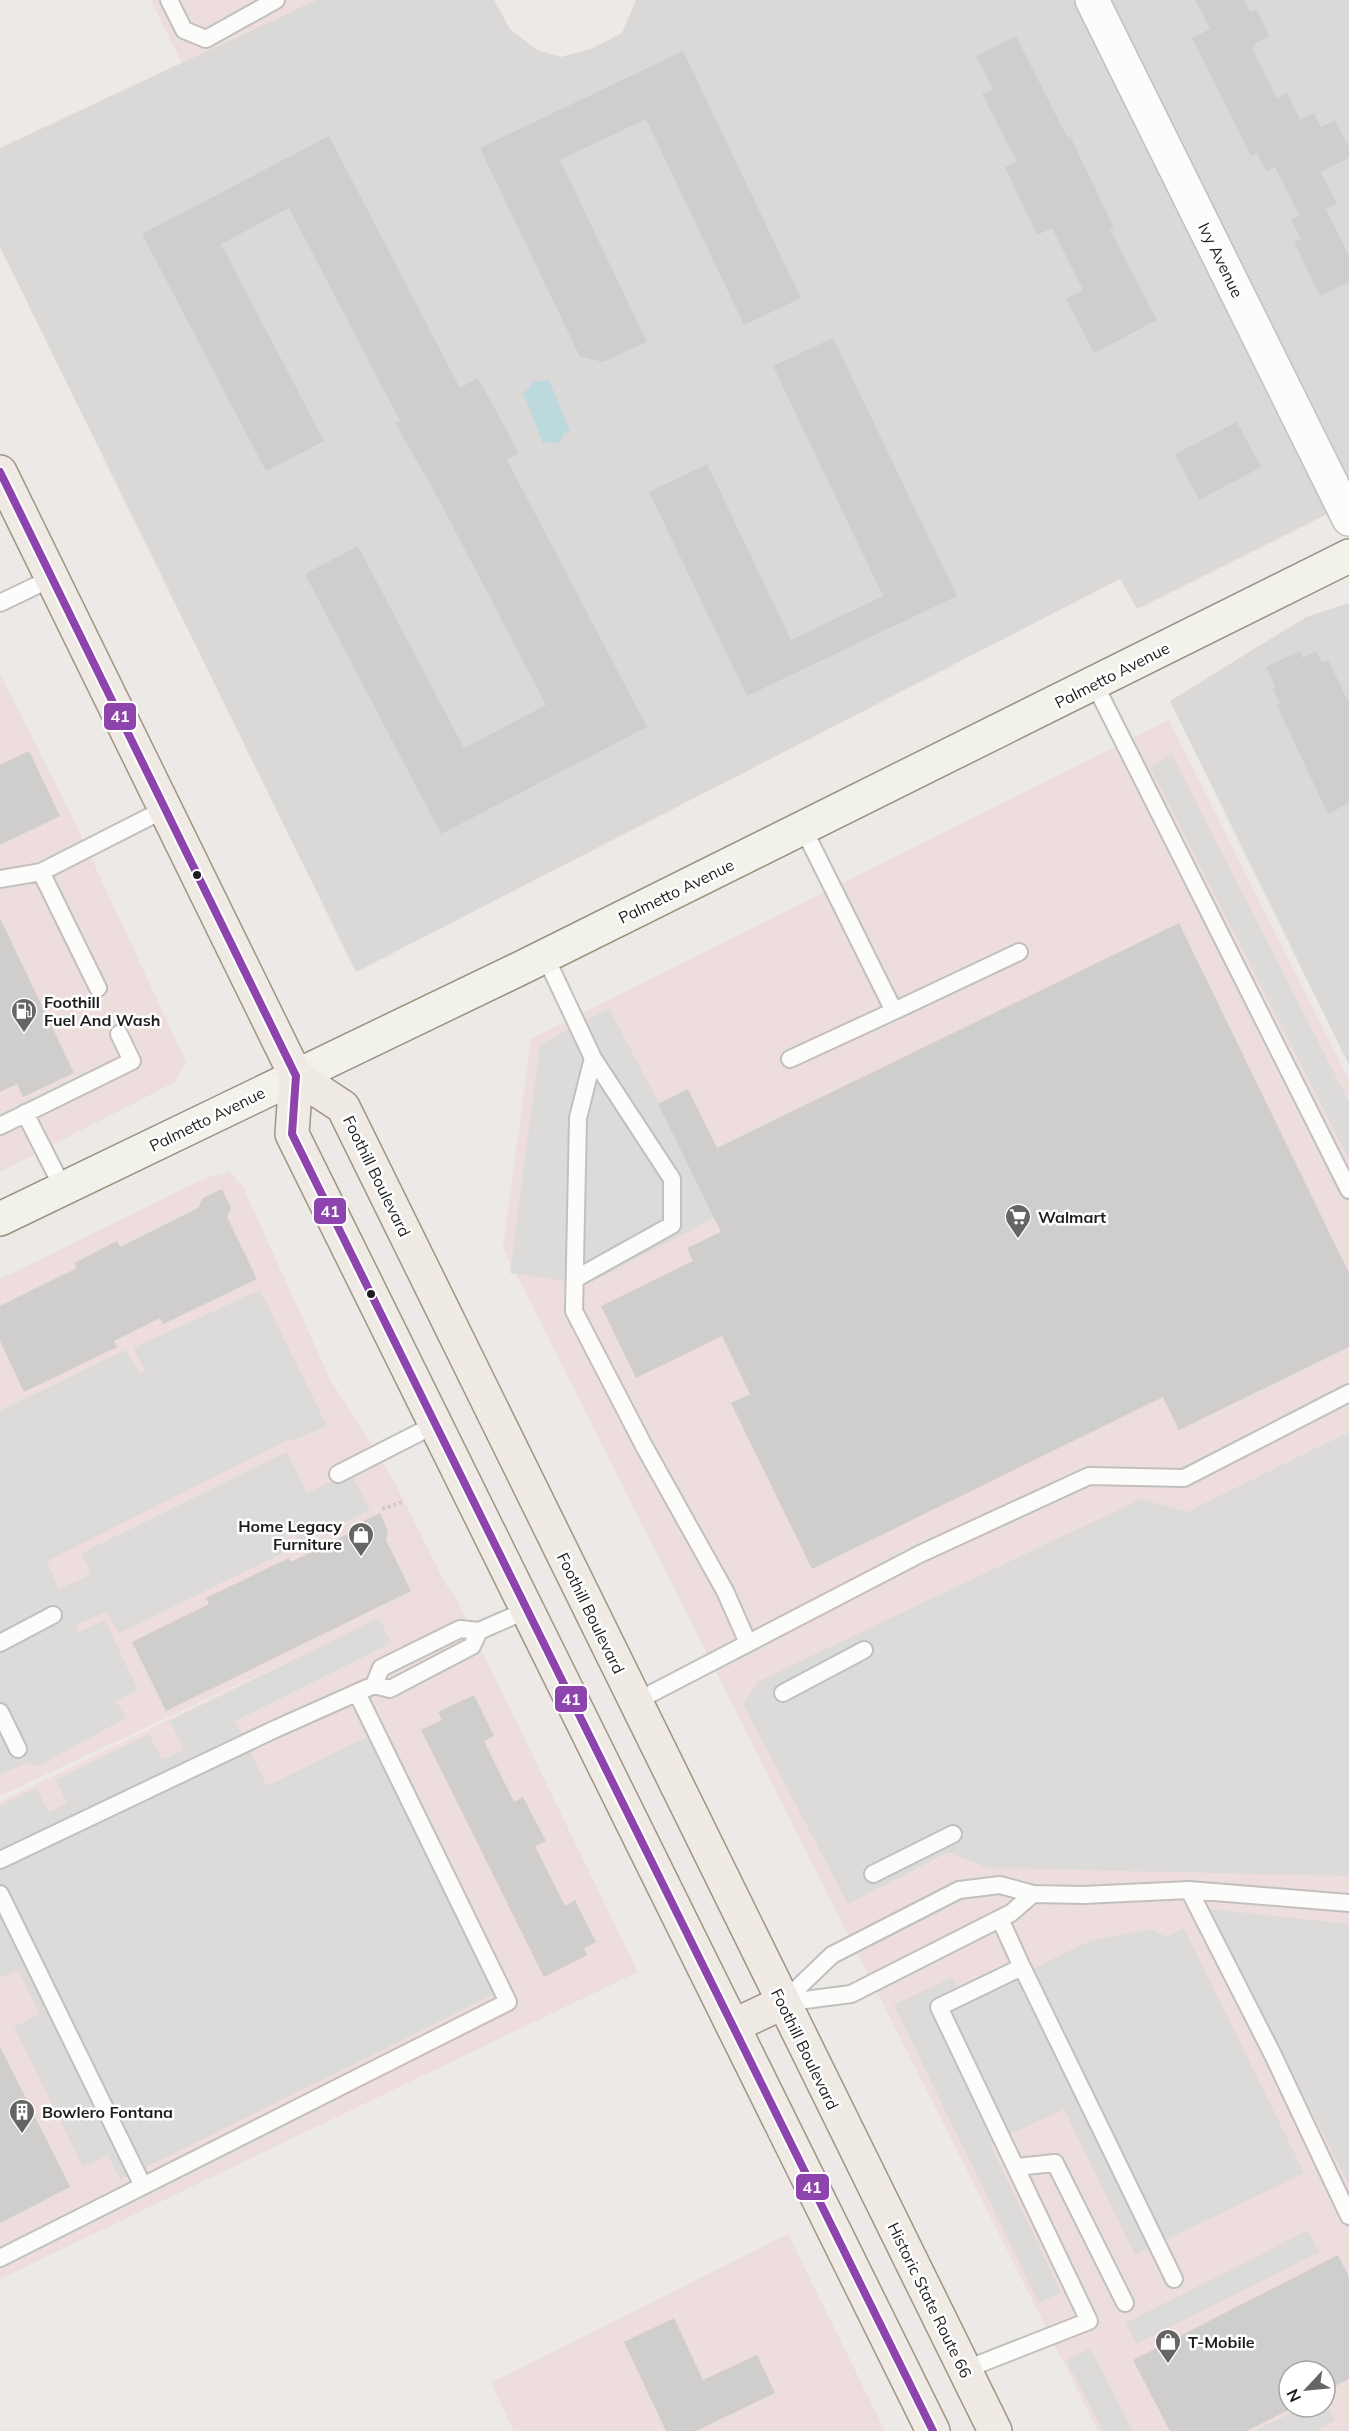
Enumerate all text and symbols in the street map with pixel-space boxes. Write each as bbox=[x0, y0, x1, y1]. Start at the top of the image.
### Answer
street label: Ivy Avenue bbox=[1194, 219, 1248, 301]
street label: Palmetto Avenue bbox=[1051, 637, 1173, 713]
line badge: 41 bbox=[103, 702, 137, 731]
text: 41 bbox=[110, 706, 130, 726]
street label: Palmetto Avenue bbox=[615, 854, 737, 928]
unlabelled marker bbox=[191, 869, 203, 881]
place label: Foothill Fuel And Wash bbox=[44, 992, 160, 1030]
fuel station icon: Foothill Fuel And Wash bbox=[9, 996, 39, 1034]
street label: Palmetto Avenue bbox=[146, 1082, 268, 1156]
street label: Foothill Boulevard bbox=[339, 1112, 415, 1240]
line badge: 41 bbox=[313, 1197, 347, 1225]
text: 41 bbox=[320, 1201, 340, 1221]
supermarket icon: Walmart bbox=[1003, 1202, 1033, 1240]
place label: Walmart bbox=[1038, 1207, 1106, 1227]
unlabelled marker bbox=[365, 1288, 377, 1300]
place label: Home Legacy Furniture bbox=[238, 1516, 342, 1554]
shop icon: Home Legacy Furniture bbox=[346, 1520, 376, 1558]
street label: Foothill Boulevard bbox=[553, 1549, 629, 1677]
line badge: 41 bbox=[554, 1685, 588, 1713]
text: 41 bbox=[561, 1689, 581, 1709]
street label: Foothill Boulevard bbox=[767, 1985, 843, 2113]
building icon: Bowlero Fontana bbox=[7, 2097, 37, 2135]
place label: Bowlero Fontana bbox=[42, 2102, 173, 2122]
line badge: 41 bbox=[795, 2173, 830, 2201]
text: 41 bbox=[802, 2177, 822, 2197]
street label: Historic State Route 66 bbox=[884, 2219, 976, 2381]
shop icon: T-Mobile bbox=[1153, 2327, 1183, 2365]
place label: T-Mobile bbox=[1188, 2332, 1255, 2352]
north arrow bbox=[1277, 2359, 1337, 2419]
text: N bbox=[1282, 2386, 1305, 2405]

